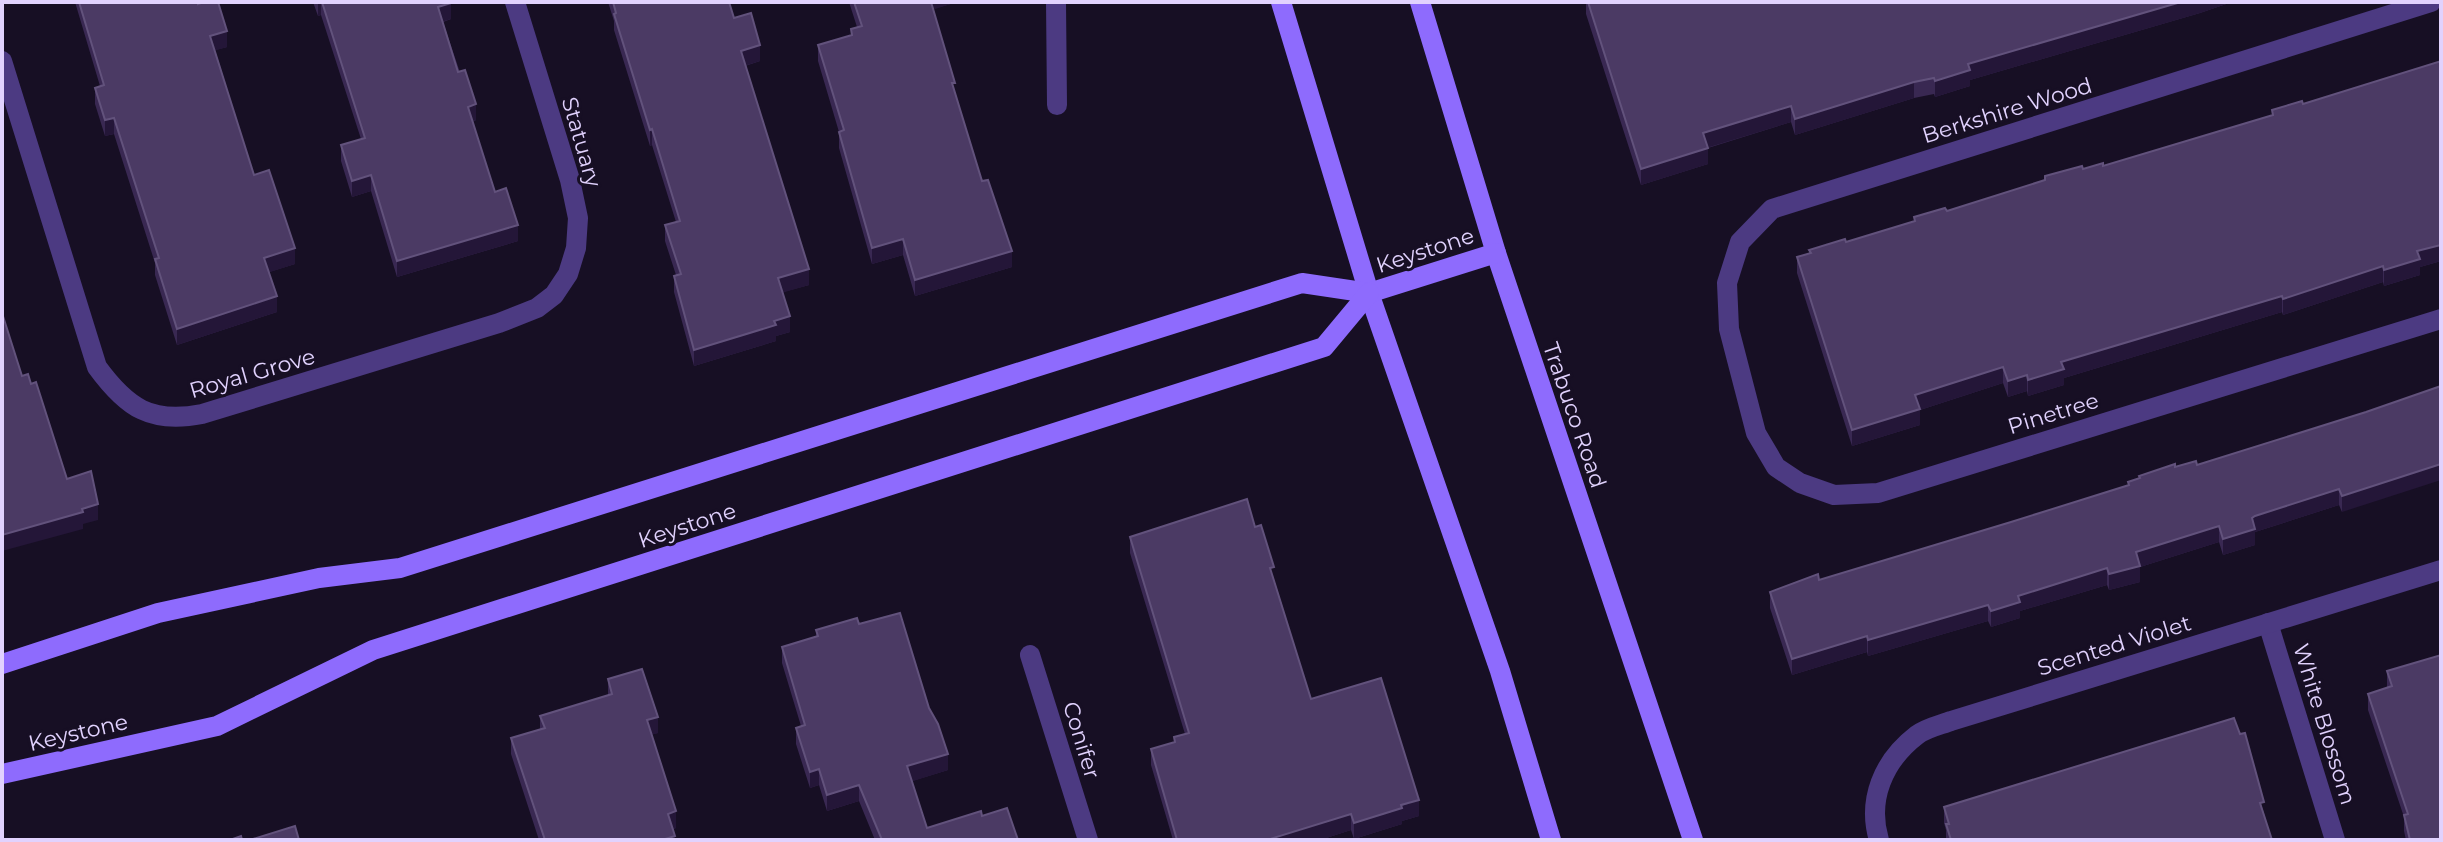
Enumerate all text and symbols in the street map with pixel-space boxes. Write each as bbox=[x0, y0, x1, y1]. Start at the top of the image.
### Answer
street label: Berkshire Wood bbox=[1919, 72, 2095, 149]
street label: Statuary bbox=[556, 94, 607, 190]
street label: Keystone bbox=[1373, 222, 1477, 279]
street label: Trabuco Road bbox=[1537, 339, 1612, 492]
street label: Royal Grove bbox=[186, 343, 318, 404]
street label: Pinetree bbox=[2004, 387, 2102, 440]
street label: Keystone bbox=[635, 497, 739, 554]
street label: Scented Violet bbox=[2034, 609, 2194, 682]
street label: White Blossom bbox=[2287, 640, 2362, 808]
street label: Conifer bbox=[1057, 698, 1106, 782]
street label: Keystone bbox=[26, 708, 130, 757]

